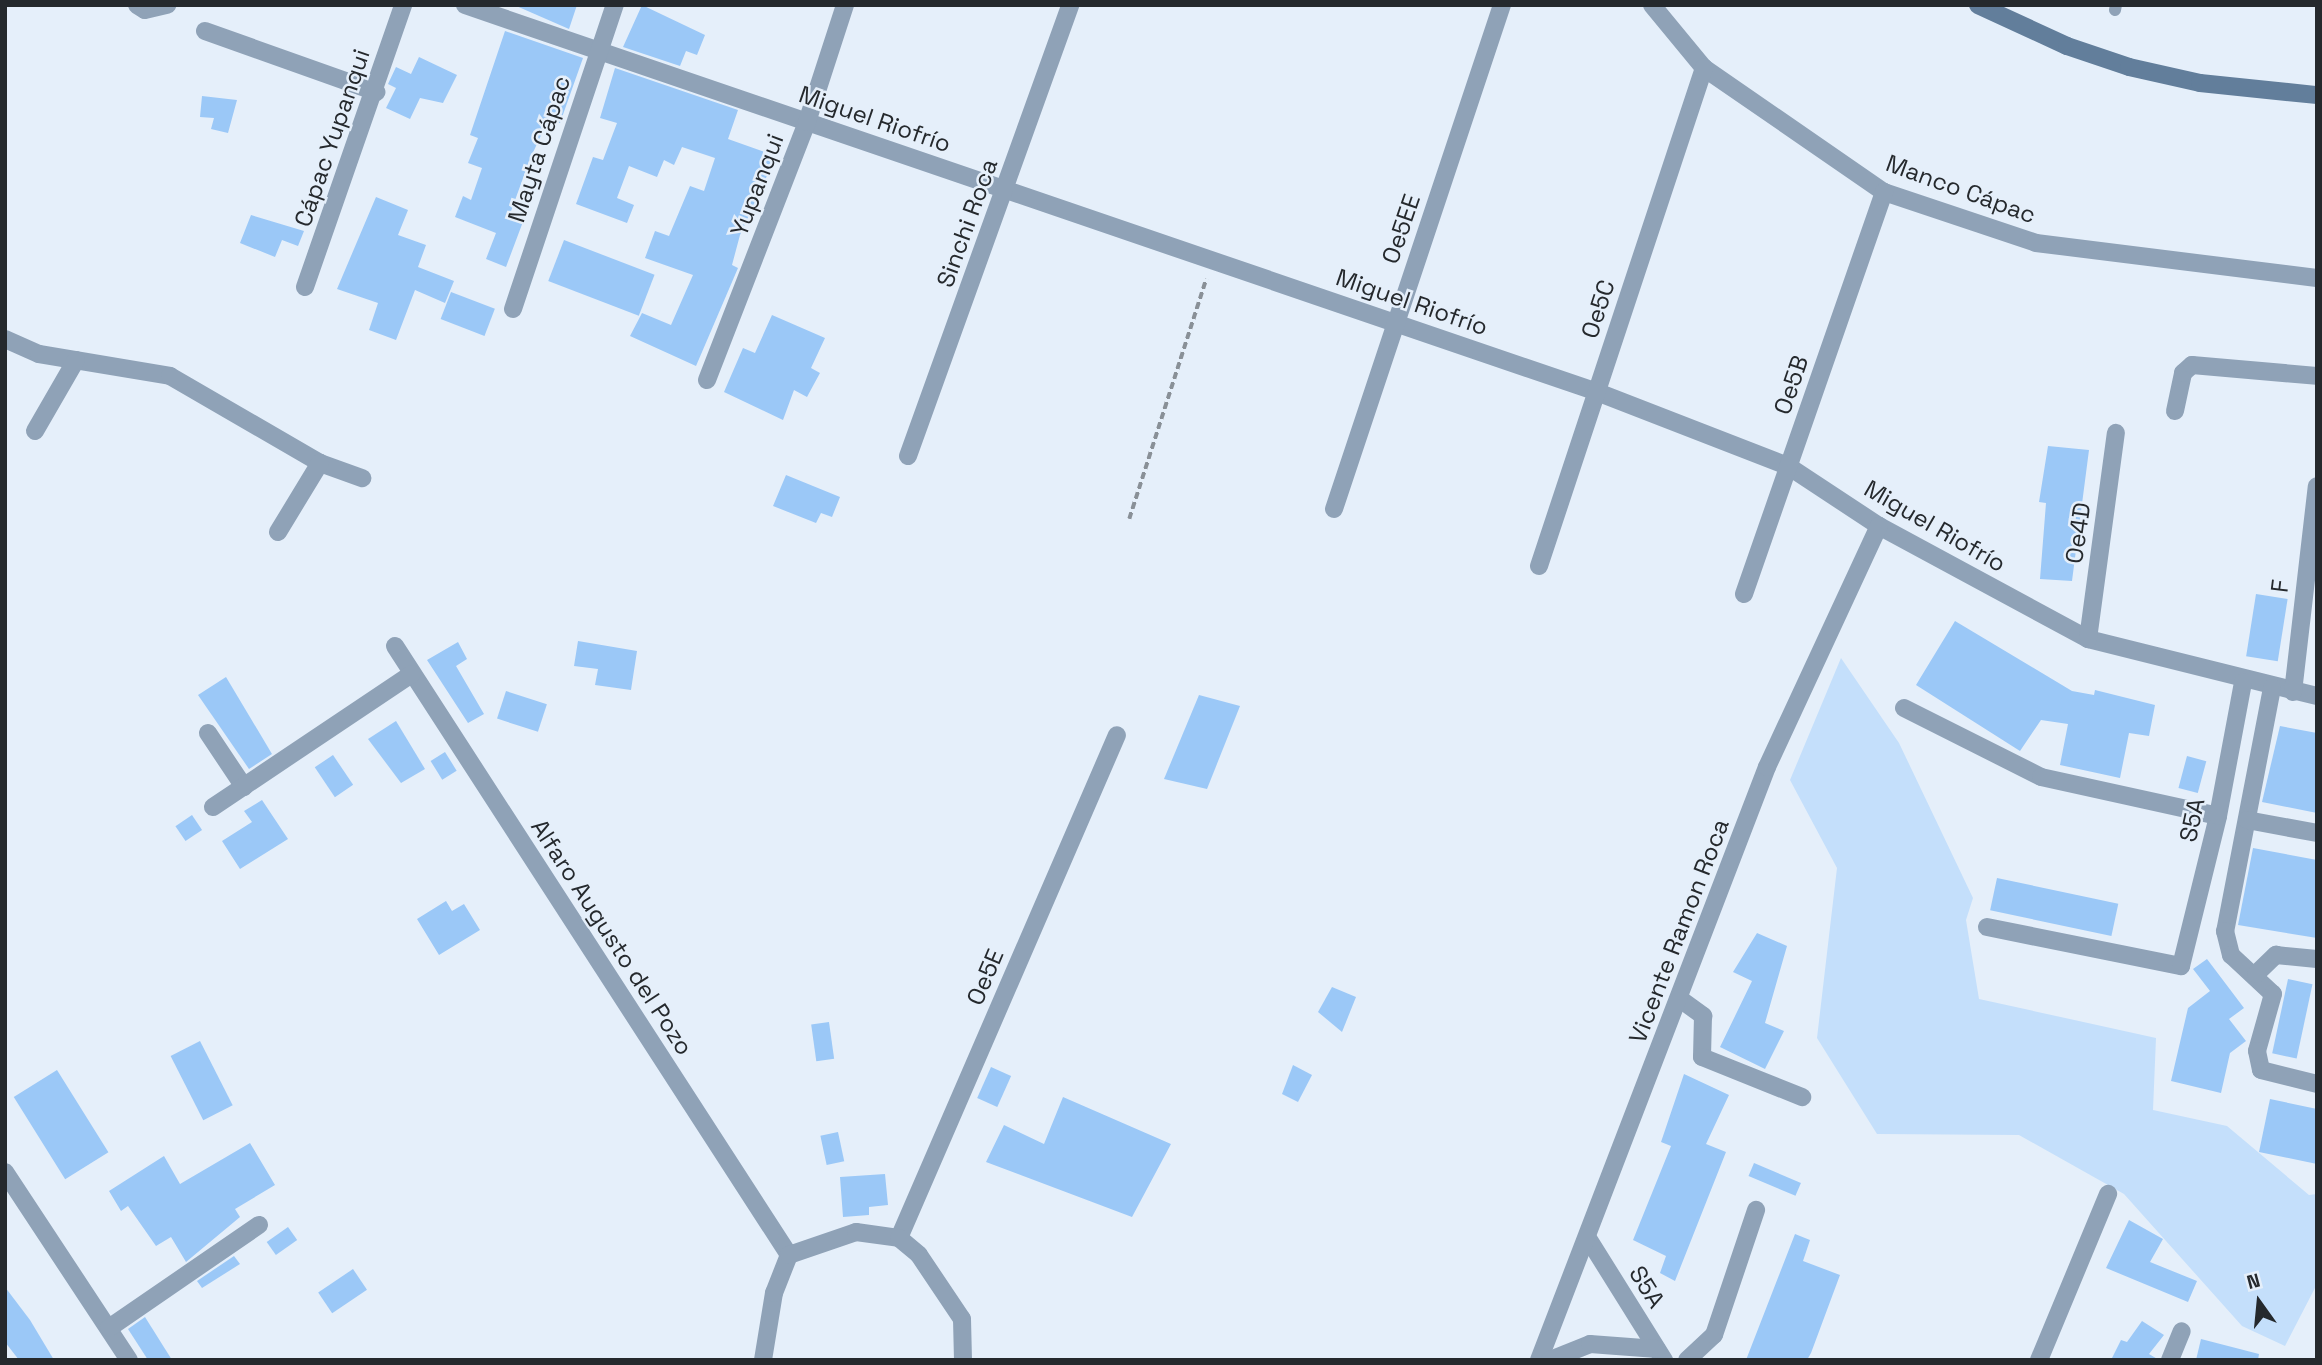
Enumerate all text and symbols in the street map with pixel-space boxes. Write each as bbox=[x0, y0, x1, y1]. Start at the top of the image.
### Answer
street label: Cápac Yupanqui bbox=[288, 45, 376, 231]
street label: Mayta Cápac bbox=[502, 72, 576, 226]
street label: Miguel Riofrío bbox=[795, 80, 955, 158]
street label: Yupanqui bbox=[724, 130, 790, 240]
street label: Manco Cápac bbox=[1882, 149, 2040, 229]
street label: Sinchi Roca bbox=[930, 155, 1004, 291]
street label: Oe5EE bbox=[1376, 190, 1426, 268]
street label: Miguel Riofrío bbox=[1332, 263, 1492, 341]
street label: Oe5C bbox=[1575, 276, 1621, 342]
street label: Oe5B bbox=[1768, 352, 1814, 418]
street label: Miguel Riofrío bbox=[1859, 474, 2011, 578]
street label: Oe4D bbox=[2059, 501, 2097, 565]
street label: F bbox=[2265, 578, 2295, 594]
street label: S5A bbox=[2173, 795, 2211, 845]
street label: Alfaro Augusto del Pozo bbox=[525, 814, 699, 1060]
street label: Vicente Ramon Roca bbox=[1623, 815, 1735, 1047]
street label: Oe5E bbox=[960, 945, 1010, 1009]
street label: S5A bbox=[1623, 1261, 1671, 1313]
north arrow bbox=[2224, 1267, 2294, 1337]
text: N bbox=[2244, 1268, 2263, 1295]

